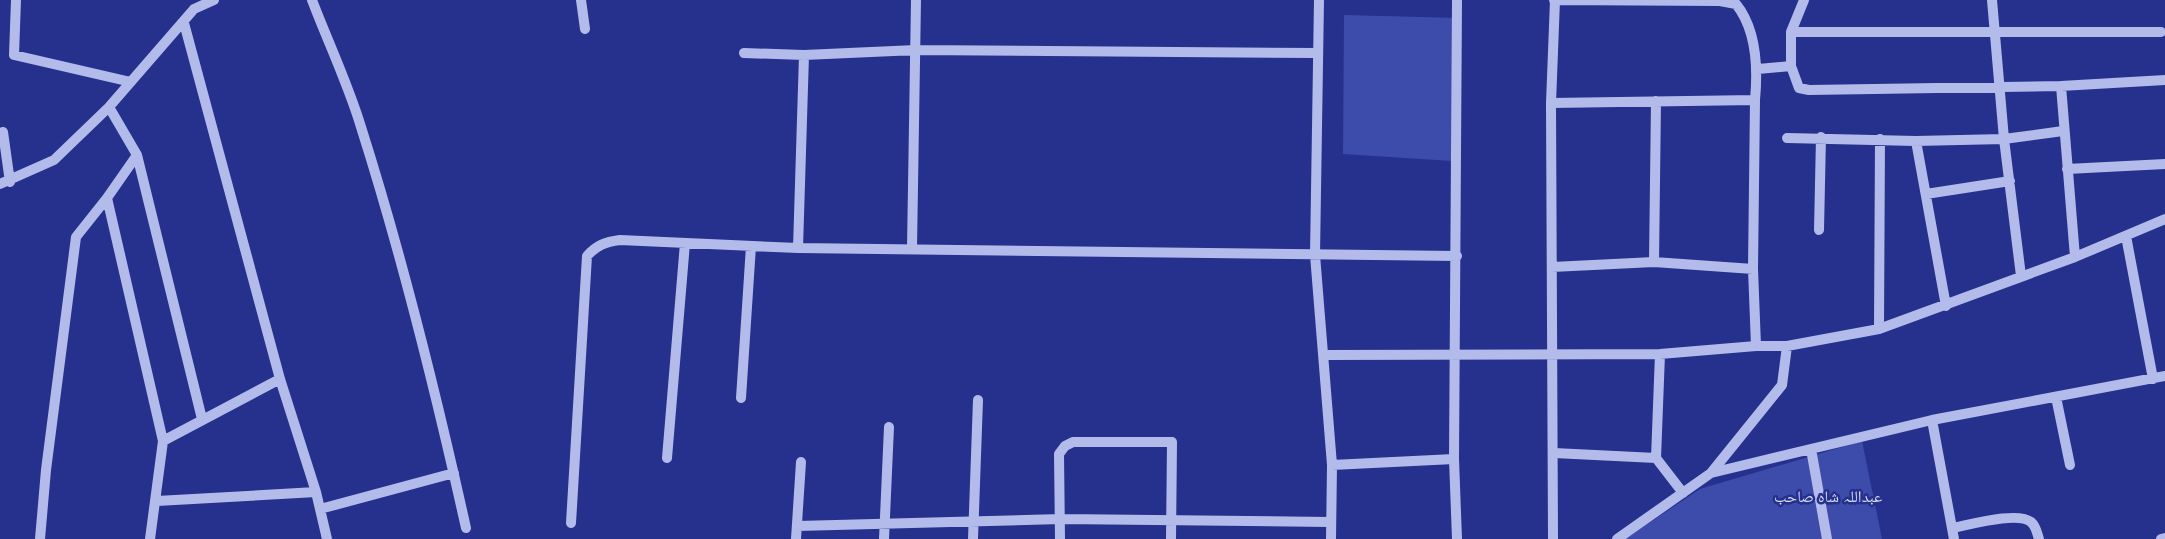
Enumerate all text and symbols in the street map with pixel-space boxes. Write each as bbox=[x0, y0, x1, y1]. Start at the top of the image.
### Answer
park label: عبداللہ شاہ صاحب bbox=[1774, 486, 1882, 505]

